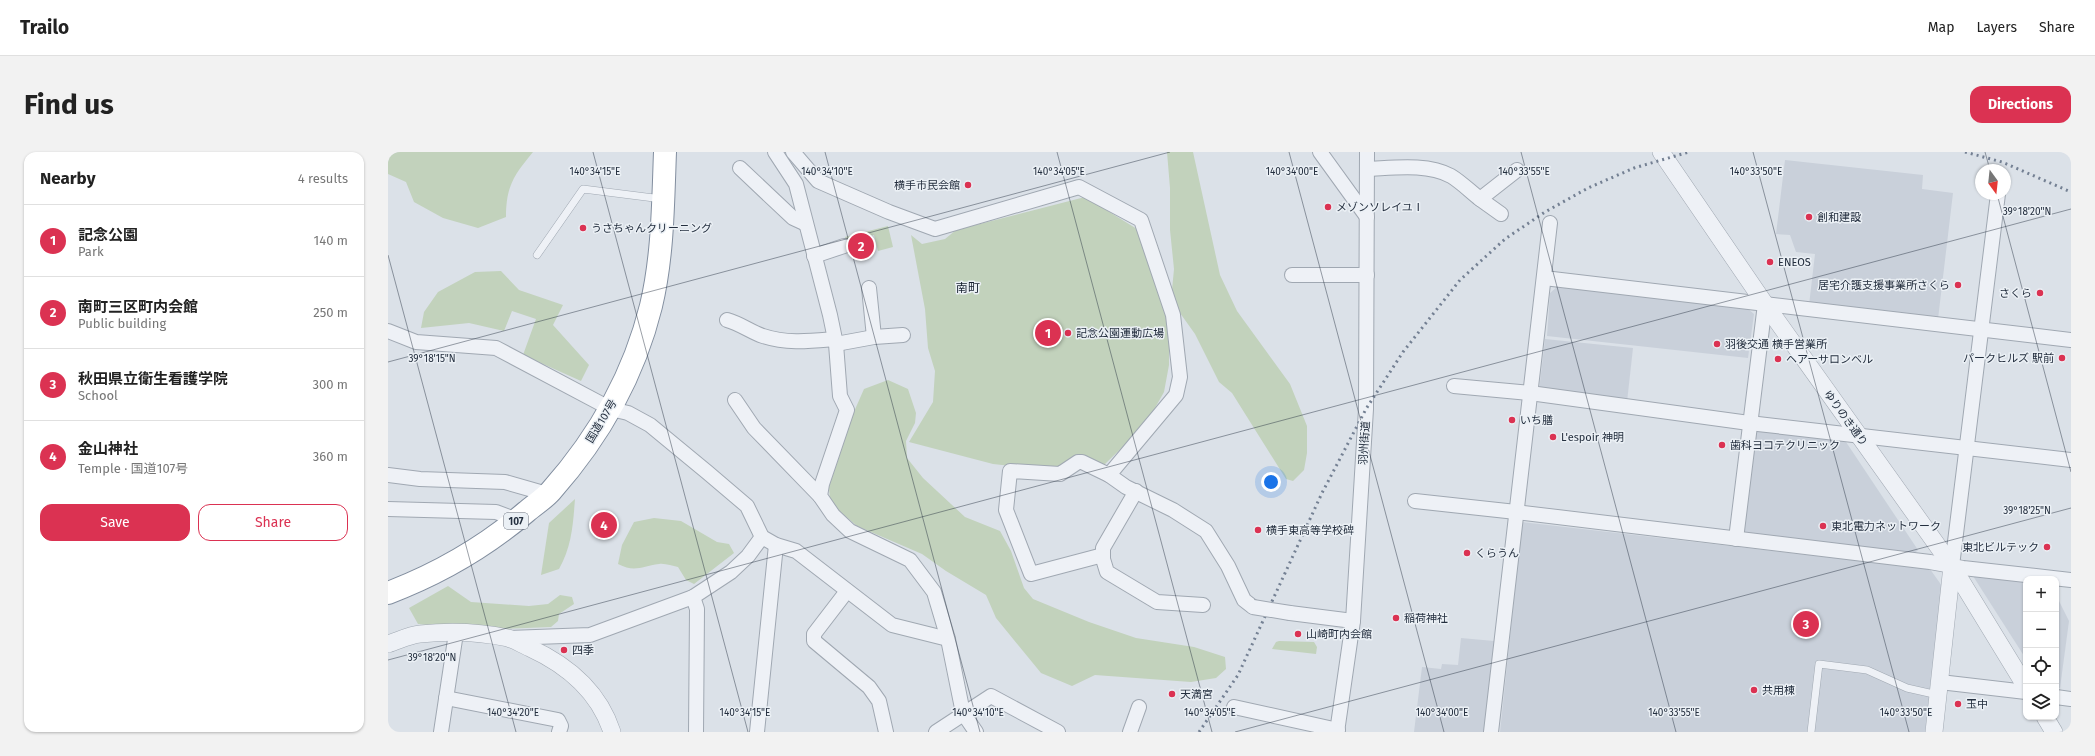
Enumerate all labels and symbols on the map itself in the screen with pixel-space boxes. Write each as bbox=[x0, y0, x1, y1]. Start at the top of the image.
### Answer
north arrow bbox=[1975, 164, 2011, 200]
text: 140°34'15"E bbox=[570, 166, 620, 178]
text: 140°34'10"E bbox=[801, 166, 853, 178]
text: 140°34'05"E bbox=[1033, 166, 1085, 178]
text: 140°34'00"E bbox=[1266, 166, 1318, 178]
text: 140°33'55"E bbox=[1498, 166, 1550, 178]
text: 140°33'50"E bbox=[1730, 166, 1782, 178]
place label: 横手市民会館 bbox=[894, 179, 960, 192]
marker: 横手市民会館 bbox=[963, 180, 973, 190]
place label: メゾンソレイユⅠ bbox=[1336, 201, 1424, 214]
marker: メゾンソレイユⅠ bbox=[1323, 202, 1333, 212]
text: 39°18'20"N bbox=[2003, 206, 2051, 218]
place label: 創和建設 bbox=[1817, 211, 1861, 224]
marker: 創和建設 bbox=[1804, 212, 1814, 222]
place label: うさちゃんクリーニング bbox=[591, 222, 712, 235]
marker: うさちゃんクリーニング bbox=[578, 223, 588, 233]
pin: 2 bbox=[848, 231, 874, 261]
place label: ENEOS bbox=[1778, 256, 1811, 269]
marker: ENEOS bbox=[1765, 257, 1775, 267]
place label: 居宅介護支援事業所さくら bbox=[1818, 279, 1950, 292]
marker: 居宅介護支援事業所さくら bbox=[1953, 280, 1963, 290]
district label: 南町 bbox=[956, 281, 980, 295]
place label: さくら bbox=[1999, 287, 2032, 300]
marker: さくら bbox=[2035, 288, 2045, 298]
pin: 1 bbox=[1035, 318, 1061, 348]
place label: 記念公園運動広場 bbox=[1076, 327, 1164, 340]
marker: 記念公園運動広場 bbox=[1063, 328, 1073, 338]
place label: 羽後交通 横手営業所 bbox=[1725, 338, 1828, 351]
marker: 羽後交通 横手営業所 bbox=[1712, 339, 1722, 349]
place label: パークヒルズ 駅前 bbox=[1963, 352, 2054, 365]
text: 39°18'15"N bbox=[408, 353, 456, 365]
place label: ヘアーサロンベル bbox=[1786, 353, 1873, 366]
marker: パークヒルズ 駅前 bbox=[2057, 353, 2067, 363]
marker: ヘアーサロンベル bbox=[1773, 354, 1783, 364]
street label: ゆりのき通り bbox=[1821, 388, 1870, 449]
street label: 国道107号 bbox=[583, 397, 620, 445]
place label: いち膳 bbox=[1520, 414, 1553, 427]
marker: いち膳 bbox=[1507, 415, 1517, 425]
street label: 羽州街道 bbox=[1356, 421, 1373, 465]
place label: L'espoir 神明 bbox=[1561, 431, 1624, 444]
marker: L'espoir 神明 bbox=[1548, 432, 1558, 442]
place label: 歯科ヨコテクリニック bbox=[1730, 439, 1840, 452]
marker: 歯科ヨコテクリニック bbox=[1717, 440, 1727, 450]
your location bbox=[1261, 472, 1281, 492]
text: 39°18'25"N bbox=[2003, 505, 2051, 517]
pin: 4 bbox=[591, 510, 617, 540]
road number: 107 bbox=[504, 513, 528, 529]
place label: 東北電力ネットワーク bbox=[1831, 520, 1941, 533]
marker: 東北電力ネットワーク bbox=[1818, 521, 1828, 531]
place label: 横手東高等学校碑 bbox=[1266, 524, 1354, 537]
marker: 横手東高等学校碑 bbox=[1253, 525, 1263, 535]
place label: 東北ビルテック bbox=[1962, 541, 2039, 554]
marker: 東北ビルテック bbox=[2042, 542, 2052, 552]
place label: くらうん bbox=[1475, 547, 1519, 560]
marker: くらうん bbox=[1462, 548, 1472, 558]
pin: 3 bbox=[1793, 609, 1819, 639]
place label: 稲荷神社 bbox=[1404, 612, 1448, 625]
marker: 稲荷神社 bbox=[1391, 613, 1401, 623]
place label: 山崎町内会館 bbox=[1306, 628, 1372, 641]
marker: 山崎町内会館 bbox=[1293, 629, 1303, 639]
place label: 四季 bbox=[572, 644, 594, 657]
marker: 四季 bbox=[559, 645, 569, 655]
text: 39°18'20"N bbox=[408, 652, 456, 664]
place label: 共用棟 bbox=[1762, 684, 1795, 697]
marker: 共用棟 bbox=[1749, 685, 1759, 695]
place label: 天満宮 bbox=[1180, 688, 1213, 701]
marker: 天満宮 bbox=[1167, 689, 1177, 699]
place label: 玉中 bbox=[1966, 698, 1988, 711]
marker: 玉中 bbox=[1953, 699, 1963, 709]
text: 140°34'20"E bbox=[487, 707, 539, 719]
text: 140°34'15"E bbox=[720, 707, 770, 719]
text: 140°34'10"E bbox=[952, 707, 1004, 719]
text: 140°34'05"E bbox=[1184, 707, 1236, 719]
text: 140°34'00"E bbox=[1416, 707, 1468, 719]
text: 140°33'55"E bbox=[1648, 707, 1700, 719]
text: 140°33'50"E bbox=[1880, 707, 1932, 719]

